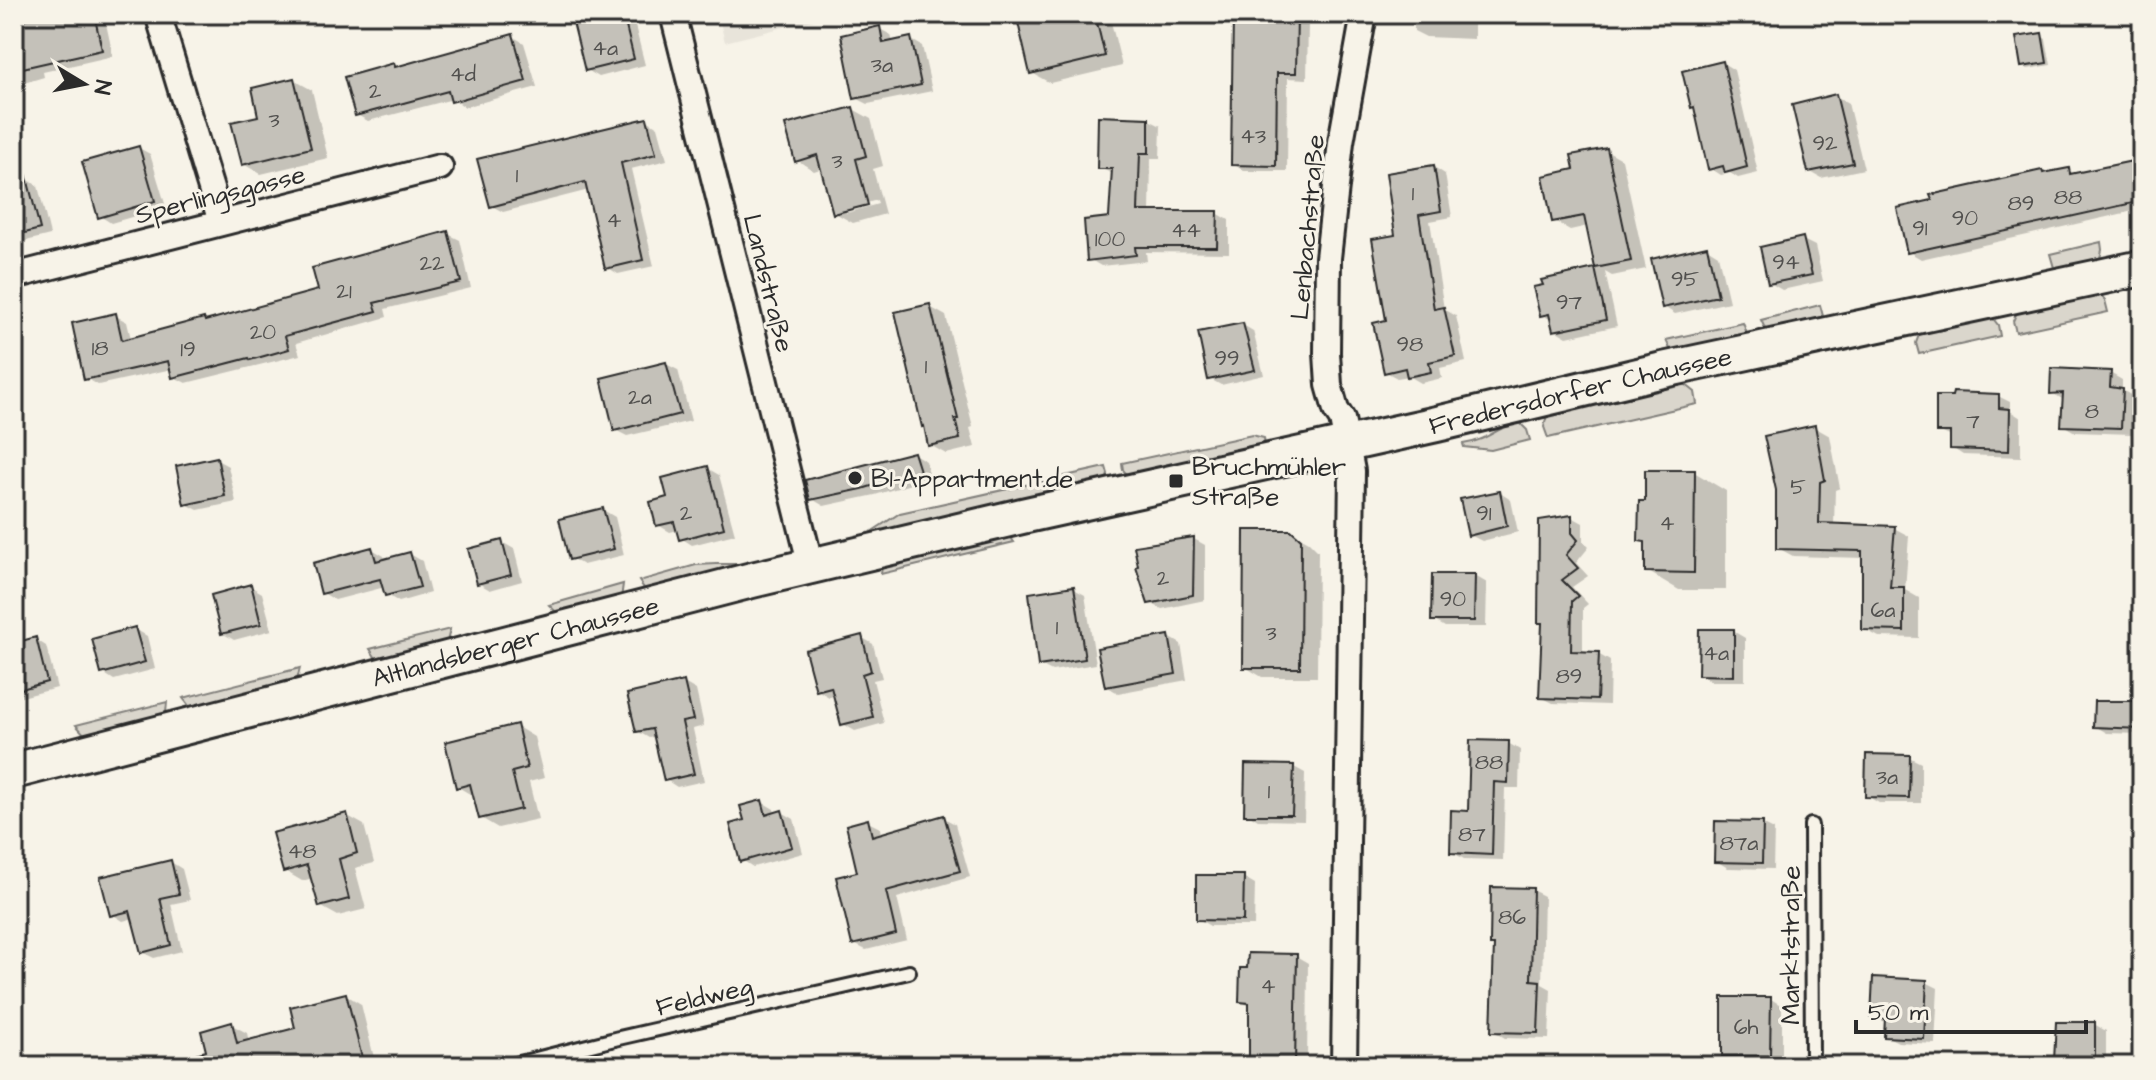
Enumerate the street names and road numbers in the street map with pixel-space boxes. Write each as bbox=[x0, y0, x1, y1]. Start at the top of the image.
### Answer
street label: Lenbachstraße bbox=[1282, 133, 1334, 321]
street label: Sperlingsgasse bbox=[132, 156, 309, 235]
street label: Landstraße bbox=[733, 210, 803, 356]
street label: Fredersdorfer Chaussee bbox=[1425, 339, 1735, 444]
street label: Altlandsberger Chaussee bbox=[368, 588, 663, 697]
street label: Marktstraße bbox=[1773, 865, 1809, 1025]
street label: Feldweg bbox=[652, 968, 756, 1027]

